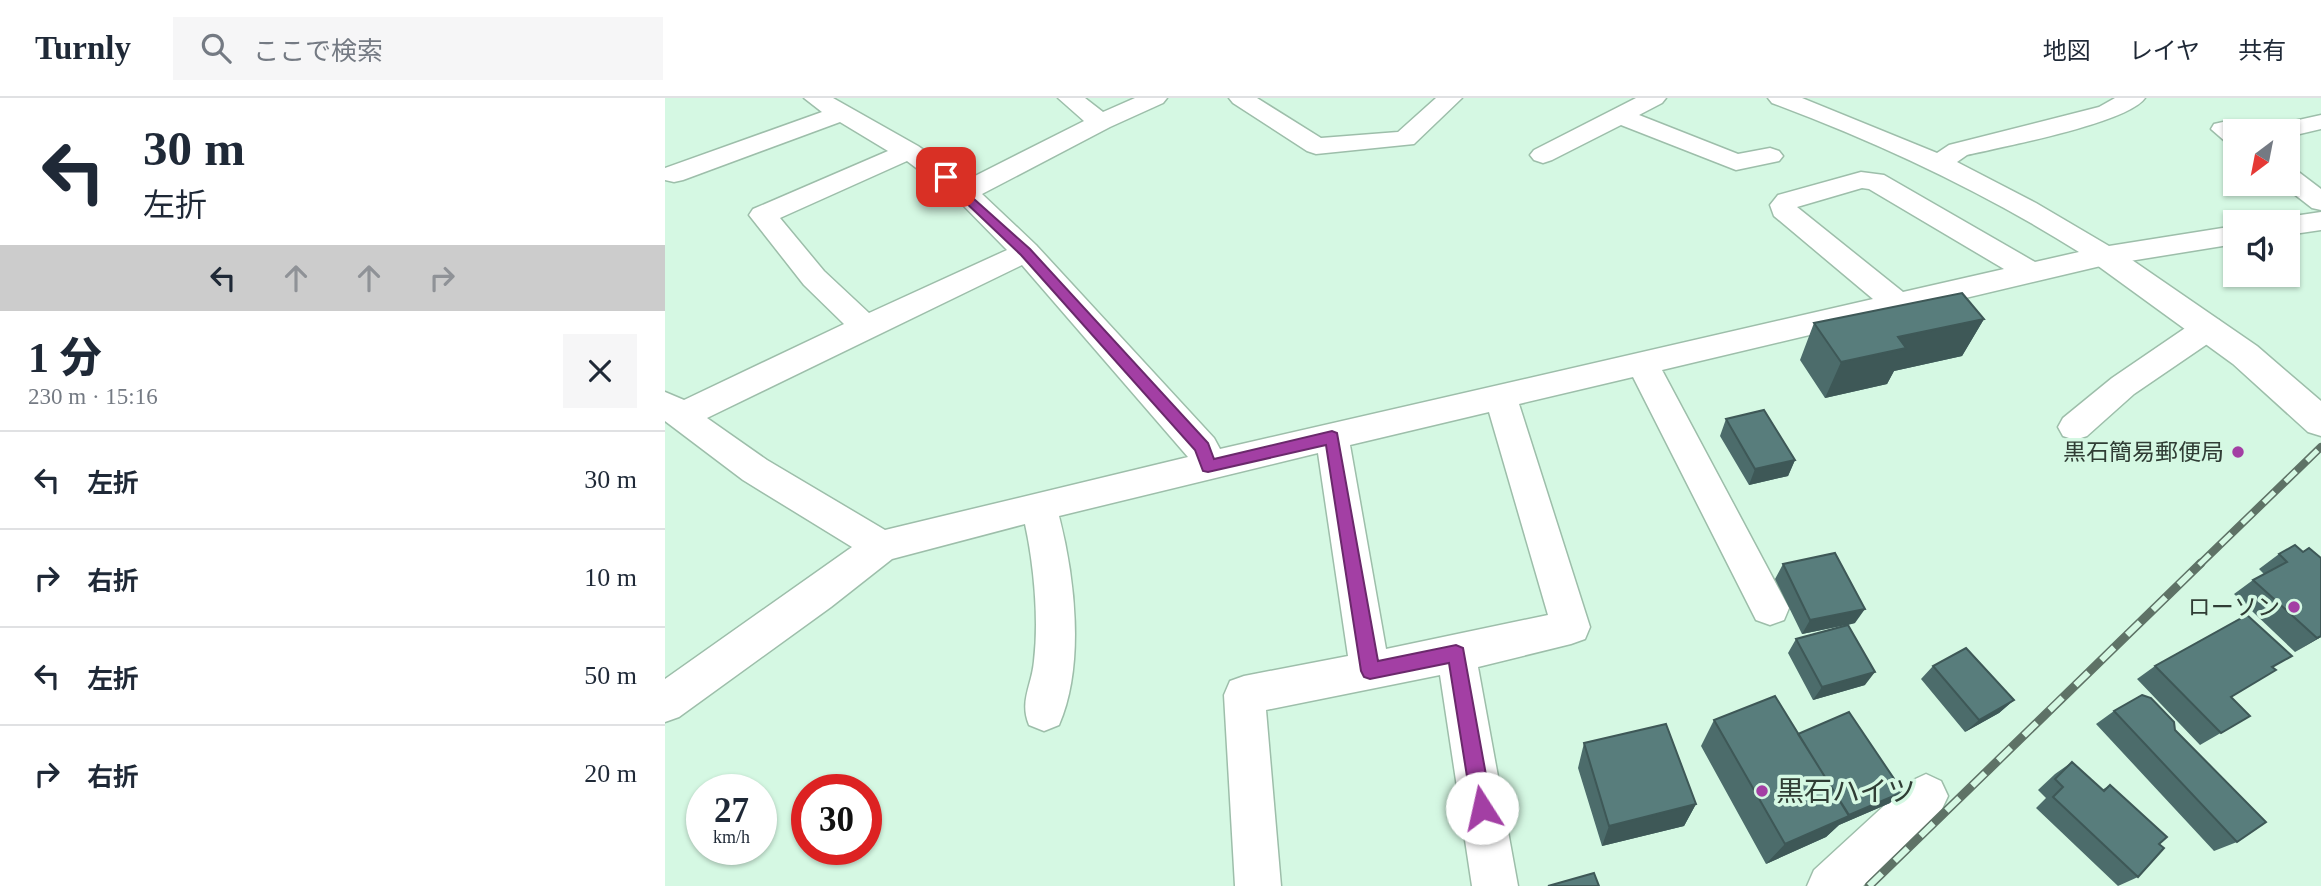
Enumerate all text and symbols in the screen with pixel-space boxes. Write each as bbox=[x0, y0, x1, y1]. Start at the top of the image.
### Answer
search box bbox=[173, 17, 663, 80]
icon: search bbox=[197, 29, 235, 67]
text: Turnly bbox=[35, 30, 131, 66]
text: ここで検索 bbox=[253, 37, 383, 66]
text: 地図 bbox=[2043, 38, 2091, 64]
text: レイヤ bbox=[2129, 38, 2200, 64]
text: 共有 bbox=[2238, 38, 2286, 64]
north arrow bbox=[2223, 119, 2299, 196]
map controls bbox=[2223, 119, 2300, 287]
text: 30 m bbox=[143, 121, 245, 176]
icon: left bbox=[28, 126, 119, 217]
pin bbox=[916, 147, 976, 207]
icon: arrive bbox=[927, 158, 965, 196]
text: 左折 bbox=[143, 187, 207, 223]
button: sound bbox=[2223, 210, 2300, 287]
icon: left bbox=[204, 259, 242, 297]
icon: ahead bbox=[277, 259, 315, 297]
icon: ahead bbox=[350, 259, 388, 297]
icon: right bbox=[423, 259, 461, 297]
button: close bbox=[563, 334, 637, 408]
text: 1 分 bbox=[28, 335, 102, 381]
text: 230 m · 15:16 bbox=[28, 384, 158, 409]
place label: 黒石簡易郵便局 bbox=[2063, 440, 2224, 465]
marker: 黒石簡易郵便局 bbox=[2230, 444, 2246, 460]
icon: left bbox=[28, 461, 66, 499]
text: 30 m bbox=[584, 465, 637, 494]
text: 左折 bbox=[87, 469, 139, 498]
icon: right bbox=[28, 559, 66, 597]
text: 10 m bbox=[584, 563, 637, 592]
text: 右折 bbox=[87, 567, 139, 596]
place label: ローソン bbox=[2188, 595, 2280, 620]
marker: ローソン bbox=[2286, 599, 2302, 615]
icon: left bbox=[28, 657, 66, 695]
text: 50 m bbox=[584, 661, 637, 690]
text: 左折 bbox=[87, 665, 139, 694]
icon: right bbox=[28, 755, 66, 793]
text: 20 m bbox=[584, 759, 637, 788]
text: 右折 bbox=[87, 763, 139, 792]
position arrow bbox=[1445, 771, 1519, 845]
speed limit sign: 30 bbox=[791, 774, 882, 865]
place label: 黒石ハイツ bbox=[1776, 776, 1915, 807]
marker: 黒石ハイツ bbox=[1754, 783, 1770, 799]
text: 27 bbox=[714, 791, 749, 830]
text: km/h bbox=[713, 827, 750, 847]

